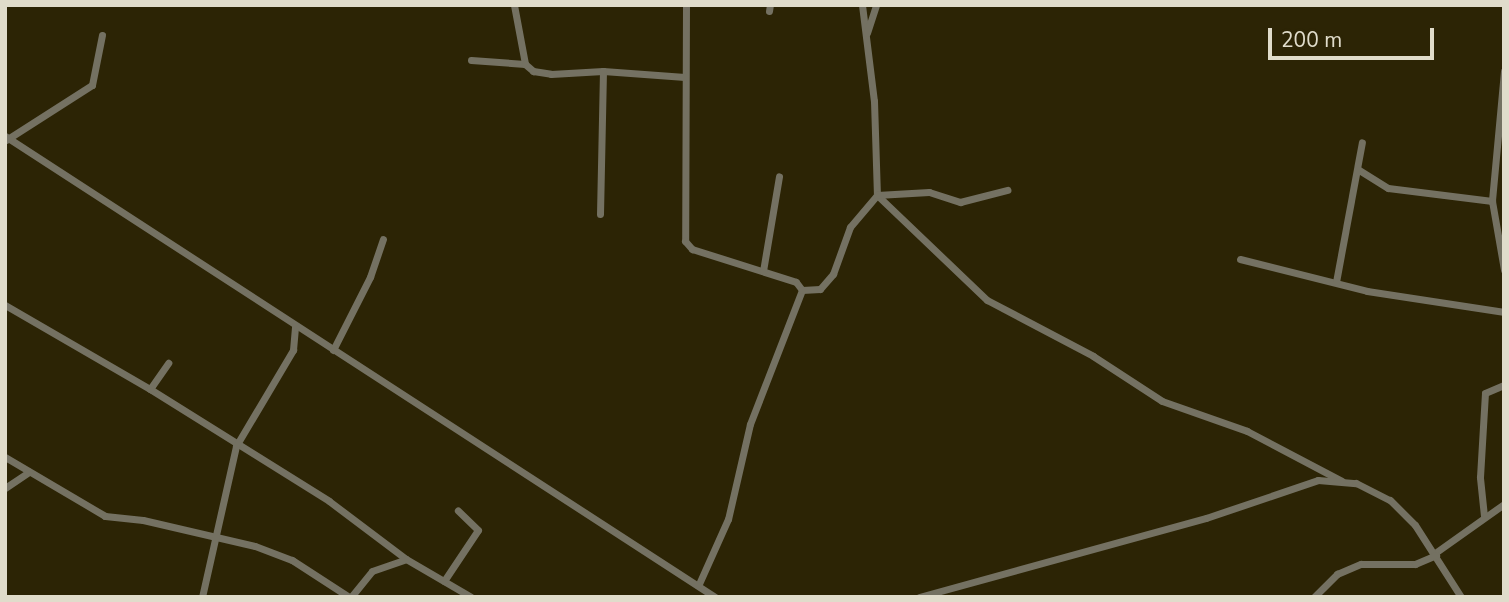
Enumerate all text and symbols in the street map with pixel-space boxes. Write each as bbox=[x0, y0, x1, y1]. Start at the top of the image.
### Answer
scale bar bbox=[1271, 14, 1437, 58]
text: 200 m bbox=[1281, 26, 1342, 54]

